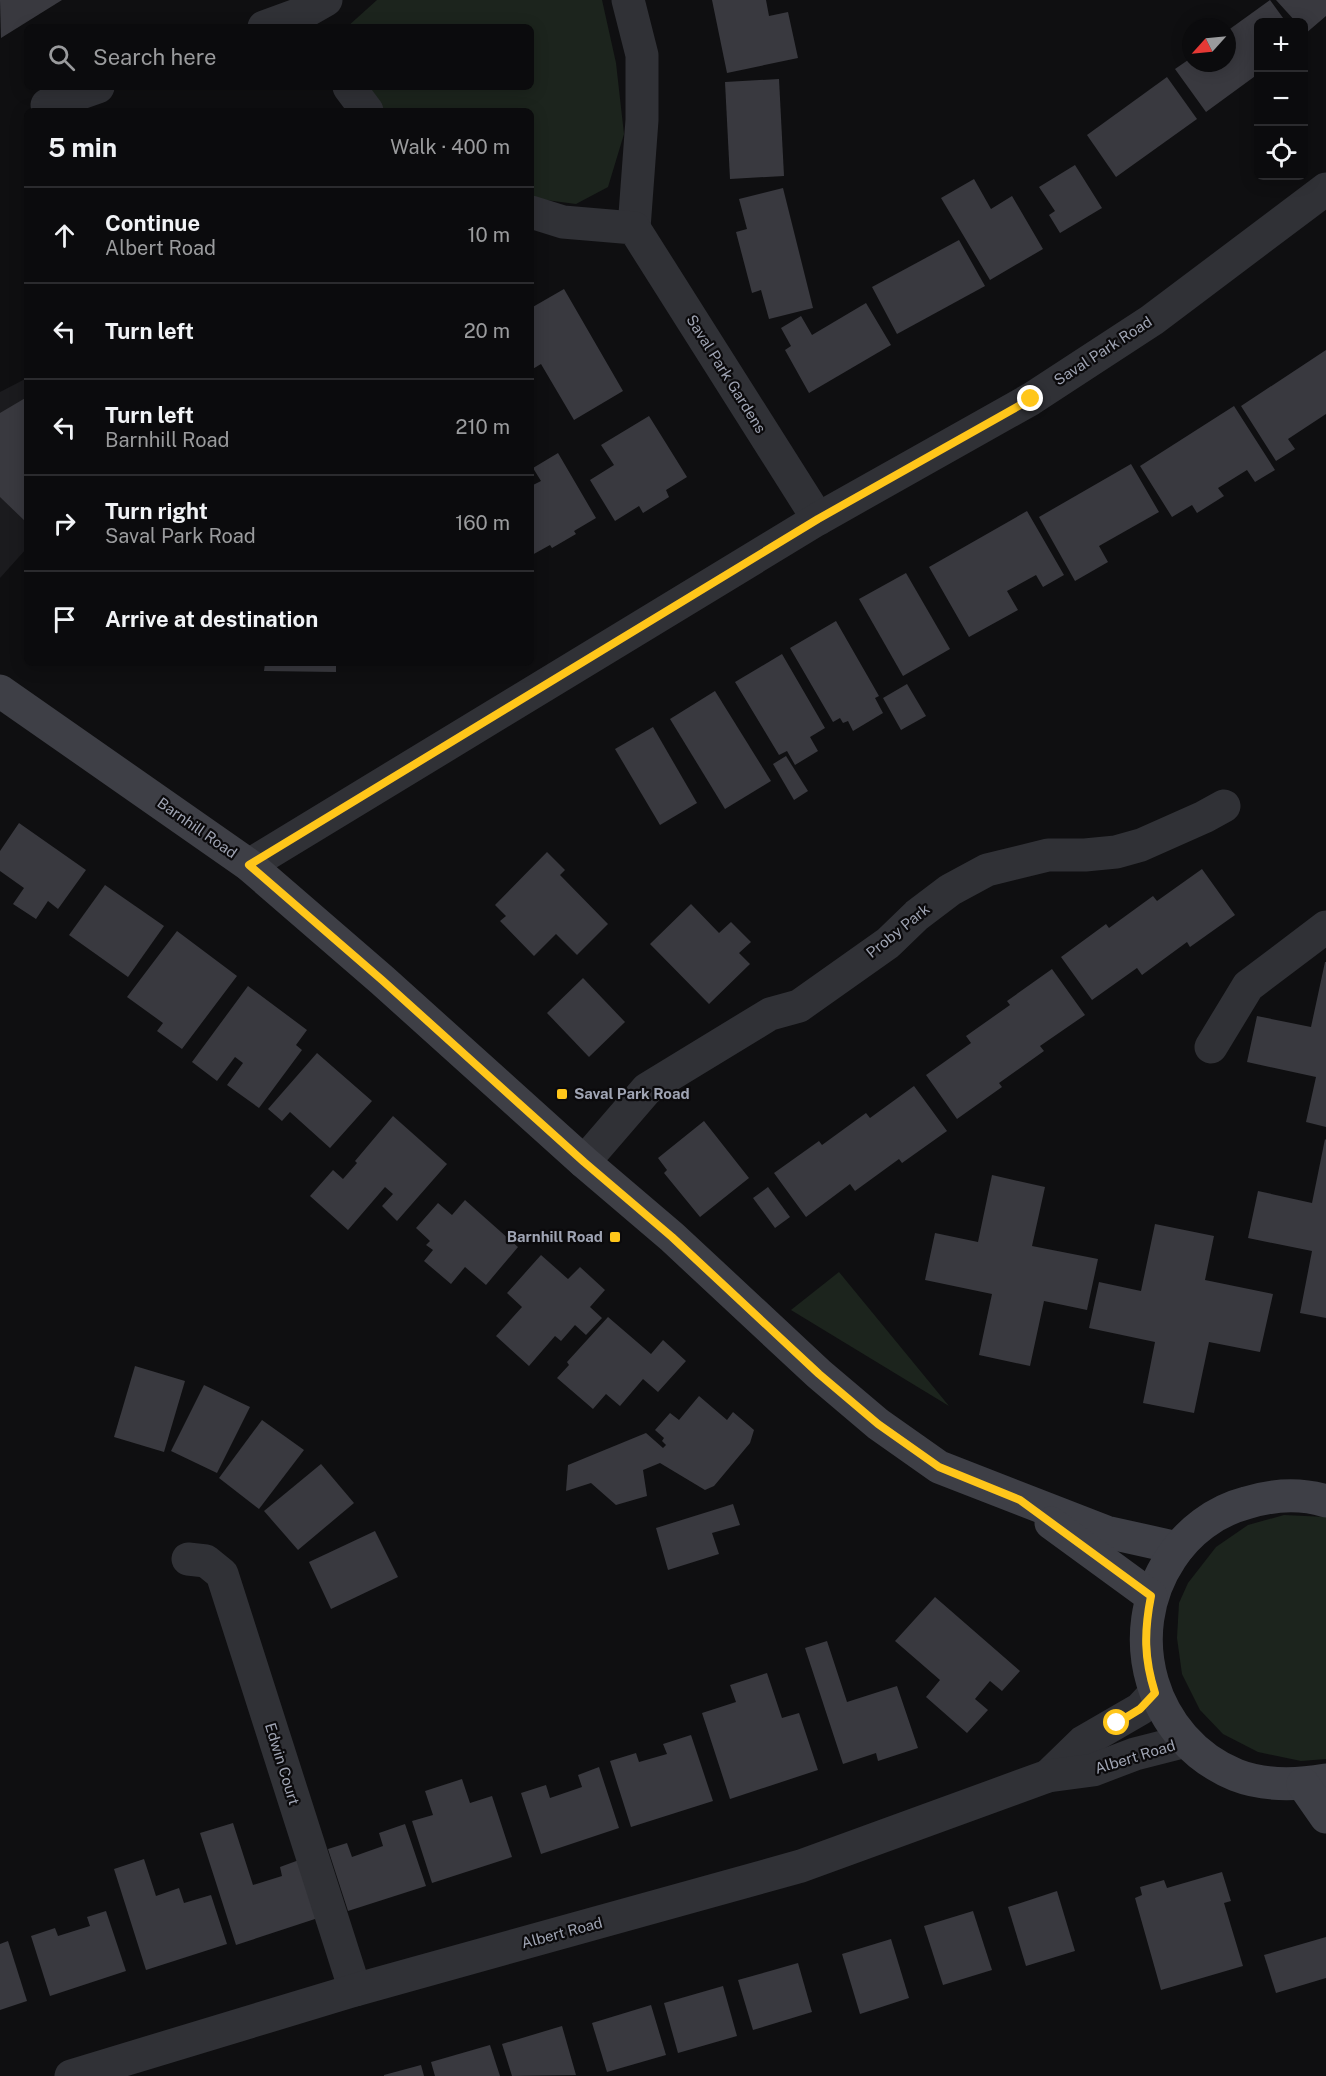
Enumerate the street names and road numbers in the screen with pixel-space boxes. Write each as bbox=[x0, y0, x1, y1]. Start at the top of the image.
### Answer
street label: Saval Park Gardens bbox=[683, 311, 770, 436]
street label: Saval Park Road bbox=[1051, 313, 1155, 389]
street label: Barnhill Road bbox=[154, 794, 240, 861]
street label: Proby Park bbox=[863, 900, 933, 961]
street label: Edwin Court bbox=[262, 1721, 303, 1807]
street label: Albert Road bbox=[1093, 1736, 1177, 1777]
street label: Albert Road bbox=[519, 1914, 604, 1951]

